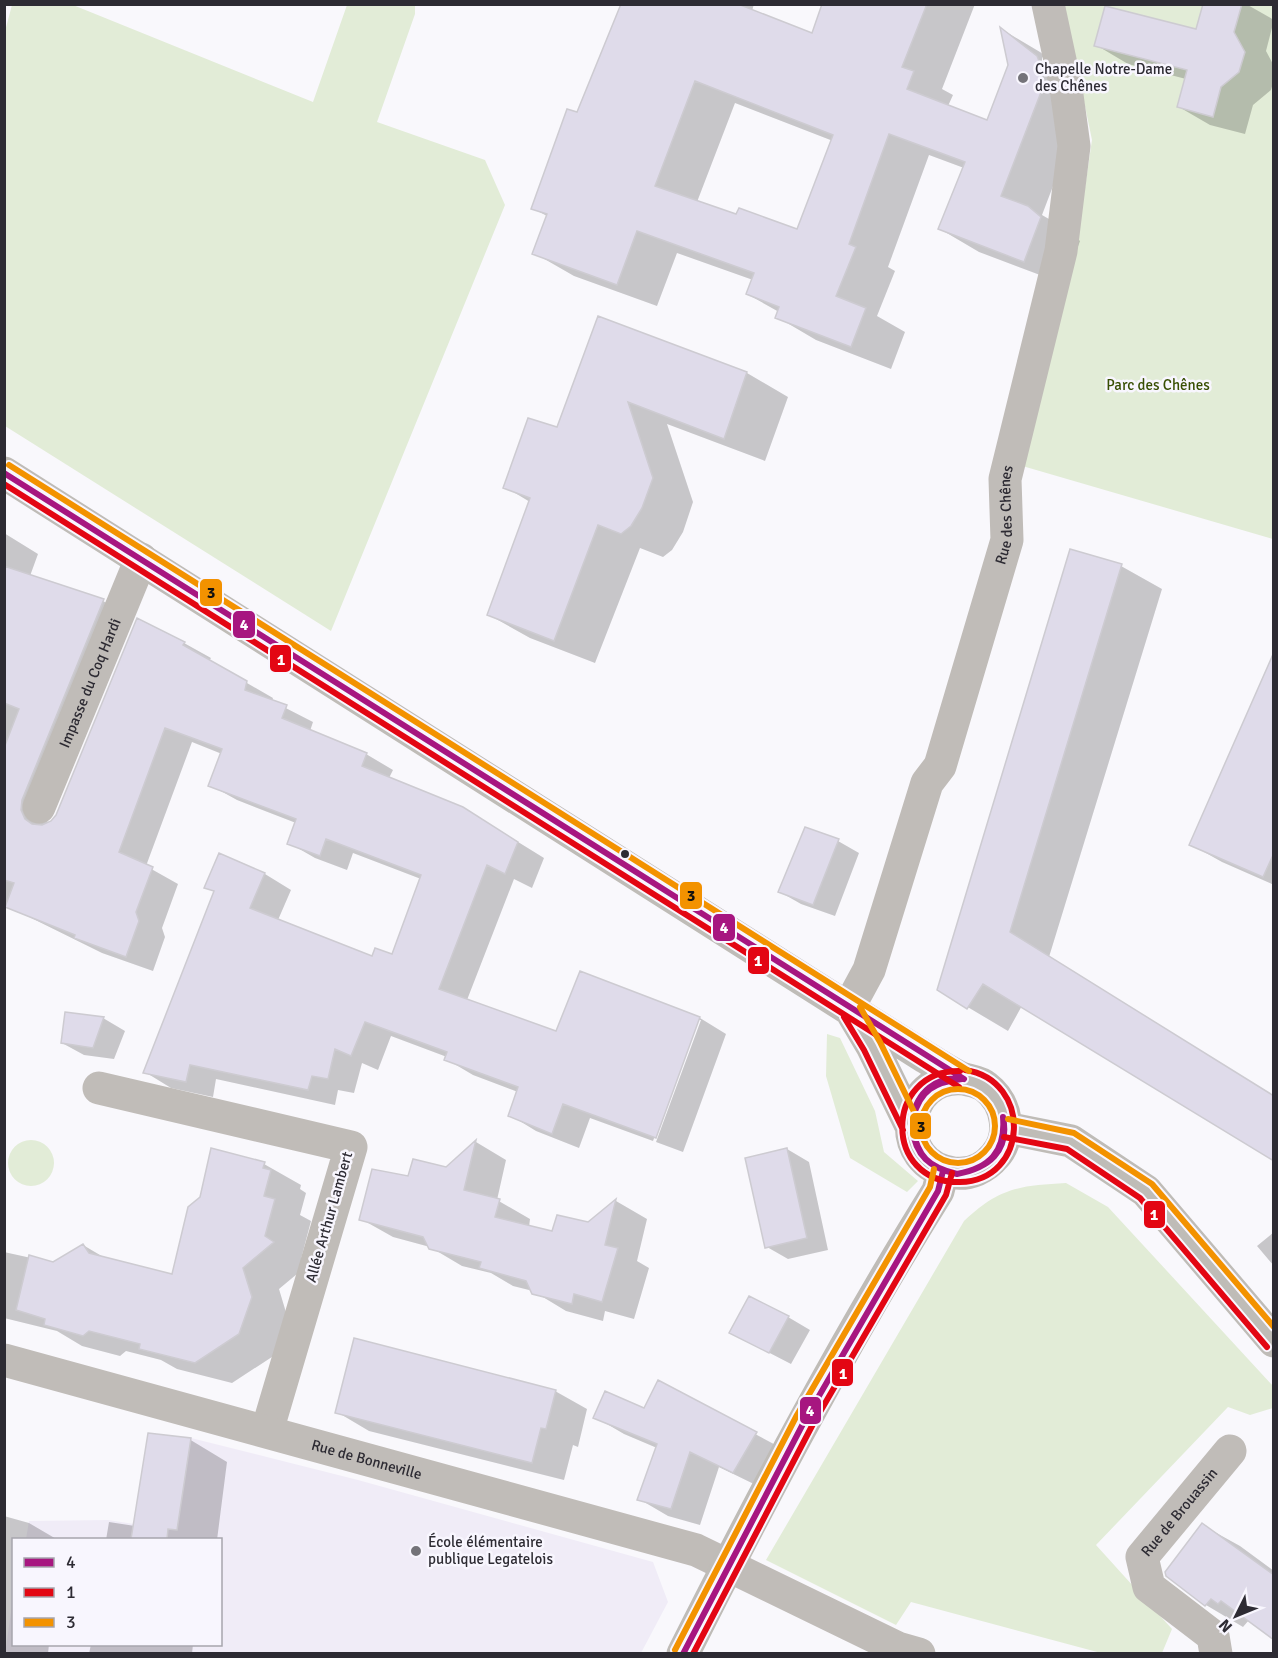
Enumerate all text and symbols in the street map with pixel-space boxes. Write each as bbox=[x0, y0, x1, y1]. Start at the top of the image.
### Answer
place label: Chapelle Notre-Dame des Chênes bbox=[1035, 60, 1172, 95]
marker: Chapelle Notre-Dame des Chênes bbox=[1016, 71, 1030, 85]
park label: Parc des Chênes bbox=[1106, 376, 1210, 394]
street label: Rue des Chênes bbox=[991, 463, 1017, 567]
line badge: 3 bbox=[199, 578, 223, 607]
text: 3 bbox=[207, 583, 215, 603]
line badge: 4 bbox=[232, 610, 256, 639]
text: 4 bbox=[240, 615, 249, 635]
street label: Impasse du Coq Hardi bbox=[55, 616, 125, 751]
line badge: 1 bbox=[269, 644, 292, 673]
text: 1 bbox=[277, 650, 286, 670]
unlabelled marker bbox=[619, 848, 631, 860]
line badge: 3 bbox=[679, 881, 703, 910]
text: 3 bbox=[687, 886, 695, 906]
line badge: 4 bbox=[712, 913, 736, 942]
text: 4 bbox=[720, 918, 729, 938]
line badge: 1 bbox=[747, 946, 770, 975]
text: 1 bbox=[754, 951, 763, 971]
line badge: 3 bbox=[909, 1112, 932, 1140]
text: 3 bbox=[917, 1117, 925, 1137]
street label: Allée Arthur Lambert bbox=[302, 1150, 356, 1284]
line badge: 1 bbox=[1143, 1200, 1166, 1229]
text: 1 bbox=[1150, 1205, 1159, 1225]
line badge: 1 bbox=[831, 1358, 854, 1387]
text: 1 bbox=[839, 1364, 848, 1384]
line badge: 4 bbox=[799, 1396, 822, 1425]
text: 4 bbox=[806, 1401, 815, 1421]
street label: Rue de Bonneville bbox=[309, 1436, 424, 1483]
street label: Rue de Brouassin bbox=[1137, 1464, 1221, 1560]
place label: École élémentaire publique Legatelois bbox=[428, 1532, 553, 1568]
legend bbox=[12, 1538, 222, 1646]
marker: École élémentaire publique Legatelois bbox=[409, 1544, 423, 1558]
text: 4 bbox=[66, 1551, 76, 1573]
text: 1 bbox=[66, 1581, 76, 1603]
north arrow bbox=[1206, 1586, 1266, 1646]
text: 3 bbox=[66, 1611, 76, 1633]
text: N bbox=[1215, 1615, 1237, 1636]

